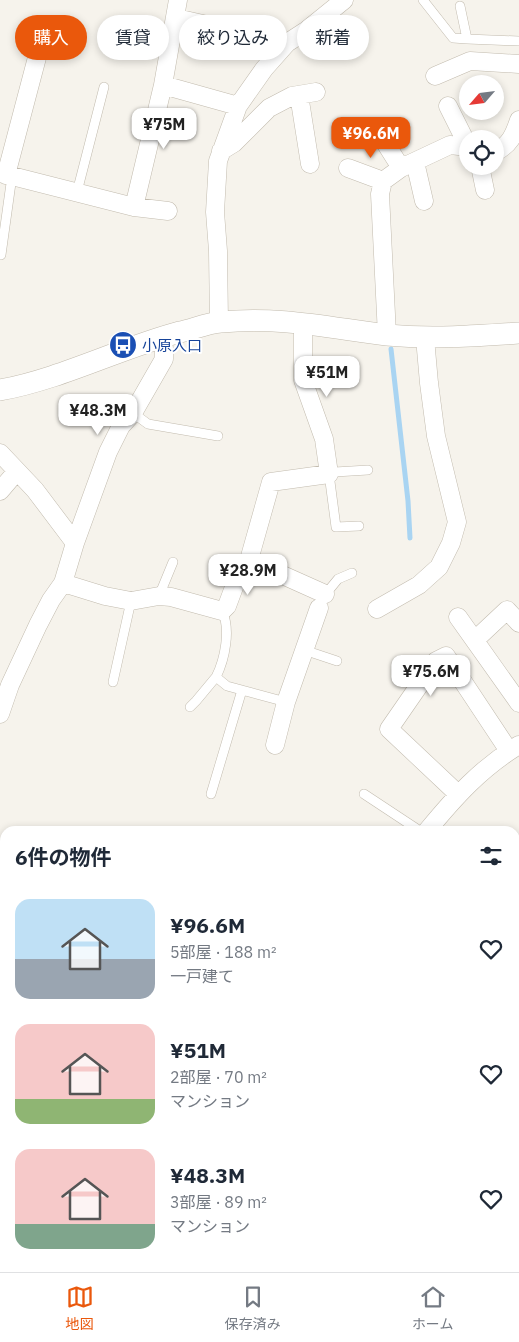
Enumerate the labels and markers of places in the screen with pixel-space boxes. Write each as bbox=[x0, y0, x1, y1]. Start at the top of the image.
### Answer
pin: ¥75M bbox=[134, 108, 194, 150]
pin: ¥96.6M bbox=[330, 116, 412, 159]
bus stop icon: 小原入口 bbox=[108, 330, 138, 360]
place label: 小原入口 bbox=[142, 336, 202, 355]
pin: ¥51M bbox=[297, 356, 357, 398]
pin: ¥48.3M bbox=[57, 394, 139, 436]
pin: ¥28.9M bbox=[207, 554, 289, 596]
pin: ¥75.6M bbox=[390, 654, 472, 697]

